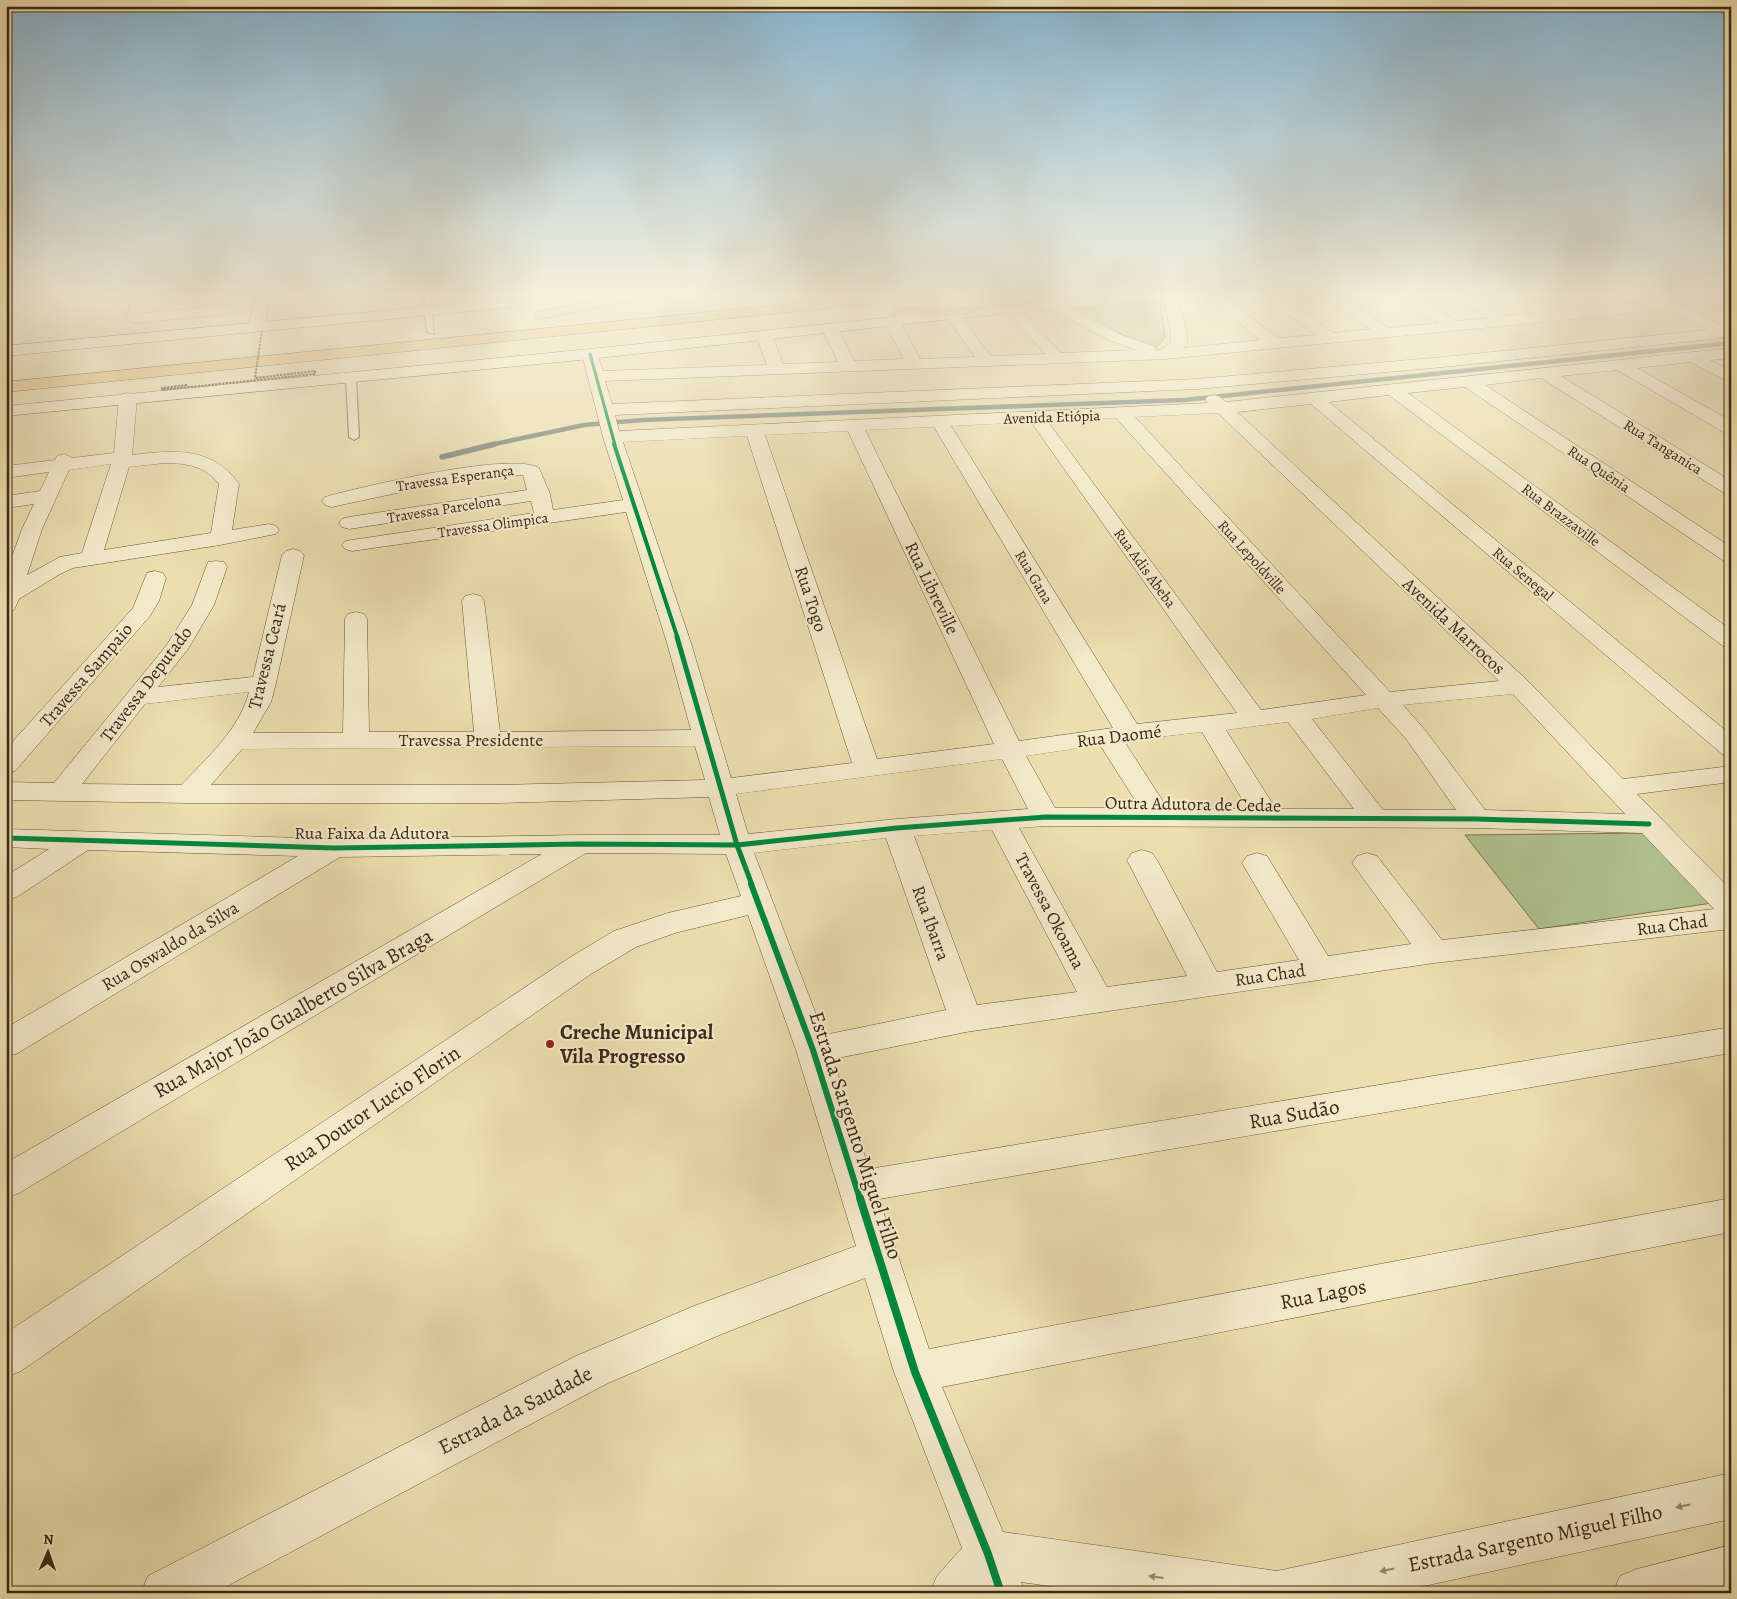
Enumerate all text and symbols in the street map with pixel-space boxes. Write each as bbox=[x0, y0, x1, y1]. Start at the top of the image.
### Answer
street label: Avenida Etiópia bbox=[1002, 405, 1101, 429]
street label: Rua Tanganica bbox=[1620, 415, 1706, 479]
street label: Rua Quênia bbox=[1564, 441, 1634, 497]
street label: Travessa Esperança bbox=[395, 460, 515, 496]
street label: Rua Brazzaville bbox=[1518, 479, 1605, 551]
street label: Travessa Parcelona bbox=[386, 490, 502, 528]
street label: Travessa Olimpica bbox=[436, 507, 550, 543]
street label: Rua Lepoldville bbox=[1213, 516, 1291, 599]
street label: Rua Adis Abeba bbox=[1109, 524, 1181, 612]
street label: Rua Libreville bbox=[899, 538, 965, 638]
street label: Rua Senegal bbox=[1488, 543, 1558, 606]
street label: Rua Gana bbox=[1010, 547, 1058, 607]
street label: Rua Togo bbox=[789, 563, 833, 635]
street label: Avenida Marrocos bbox=[1397, 571, 1510, 680]
street label: Travessa Ceará bbox=[242, 600, 292, 712]
street label: Travessa Sampaio bbox=[34, 618, 138, 732]
street label: Travessa Deputado bbox=[95, 621, 197, 747]
street label: Rua Daomé bbox=[1075, 719, 1163, 753]
street label: Travessa Presidente bbox=[399, 728, 543, 752]
street label: Outra Adutora de Cedae bbox=[1105, 790, 1281, 818]
street label: Rua Faixa da Adutora bbox=[294, 821, 450, 845]
street label: Travessa Okoama bbox=[1009, 849, 1091, 974]
street label: Rua Ibarra bbox=[906, 882, 956, 964]
street label: Rua Oswaldo da Silva bbox=[97, 895, 243, 996]
street label: Rua Chad bbox=[1635, 909, 1709, 941]
street label: Rua Major João Gualberto Silva Braga bbox=[148, 921, 438, 1105]
street label: Rua Chad bbox=[1233, 958, 1307, 992]
street label: Estrada Sargento Miguel Filho bbox=[803, 1007, 909, 1263]
place label: Creche Municipal Vila Progresso bbox=[559, 1018, 714, 1070]
marker: Creche Municipal Vila Progresso bbox=[544, 1038, 556, 1050]
street label: Rua Doutor Lucio Florin bbox=[278, 1039, 466, 1177]
street label: Rua Sudão bbox=[1246, 1092, 1342, 1136]
street label: Rua Lagos bbox=[1277, 1272, 1369, 1316]
street label: Estrada da Saudade bbox=[433, 1359, 597, 1461]
street label: Estrada Sargento Miguel Filho bbox=[1405, 1497, 1665, 1579]
one-way arrow bbox=[1676, 1502, 1691, 1510]
north arrow bbox=[22, 1526, 72, 1576]
text: N bbox=[43, 1530, 54, 1549]
one-way arrow bbox=[1380, 1566, 1395, 1574]
one-way arrow bbox=[1147, 1572, 1163, 1580]

